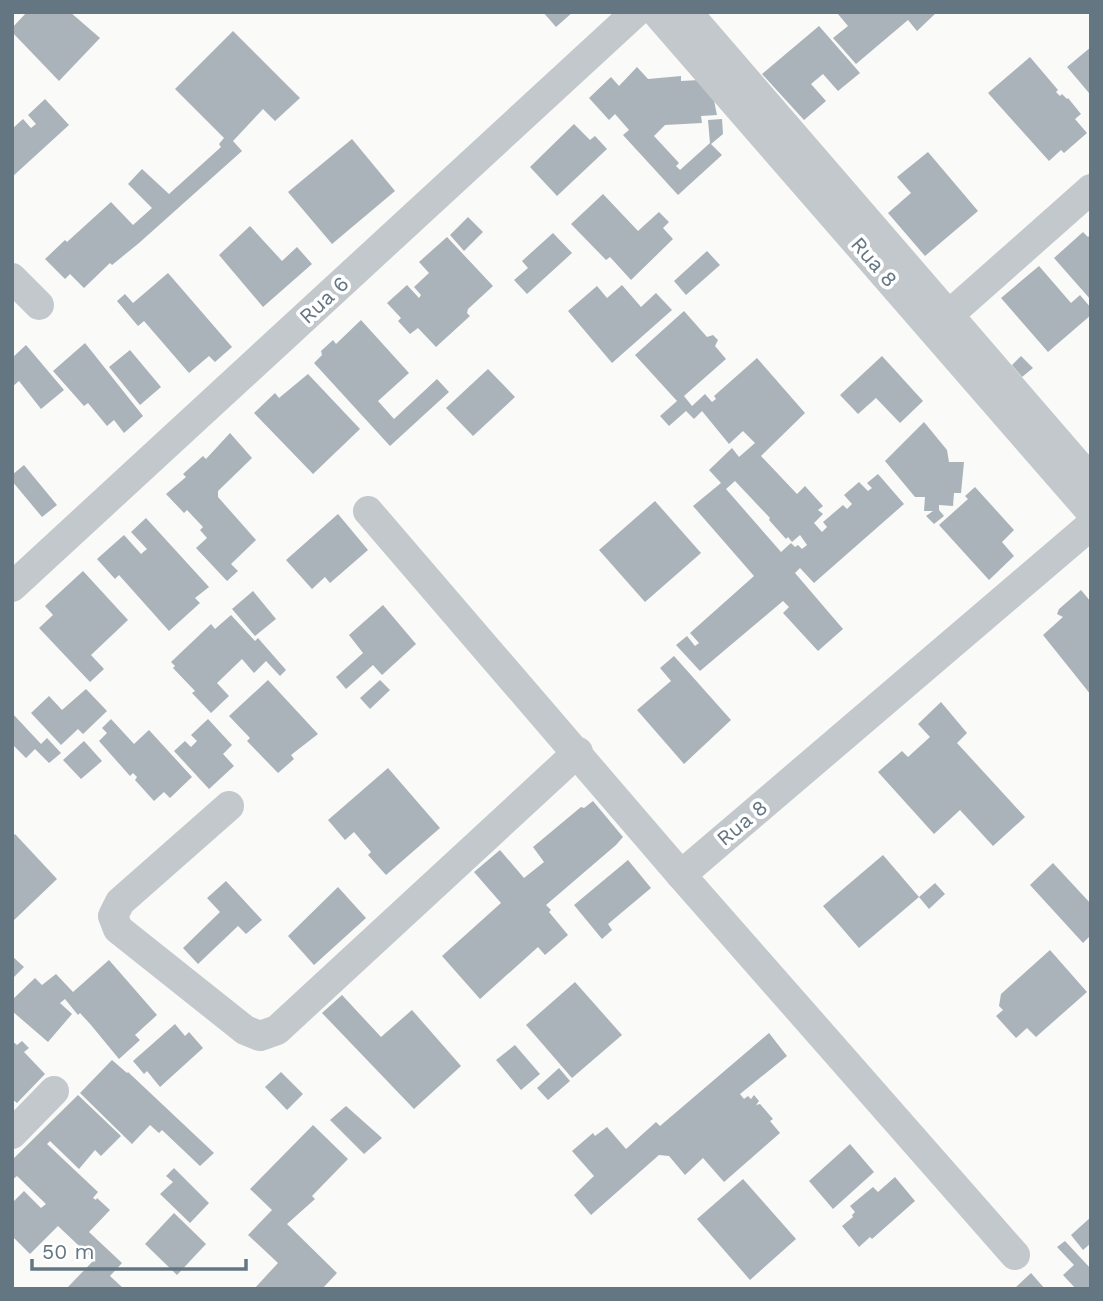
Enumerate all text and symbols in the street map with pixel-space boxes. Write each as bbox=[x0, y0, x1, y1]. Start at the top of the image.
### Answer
street label: Rua 8 bbox=[846, 232, 903, 292]
street label: Rua 6 bbox=[294, 271, 353, 329]
street label: Rua 8 bbox=[711, 794, 772, 851]
scale bar bbox=[32, 1228, 245, 1272]
text: 50 m bbox=[42, 1239, 94, 1264]

